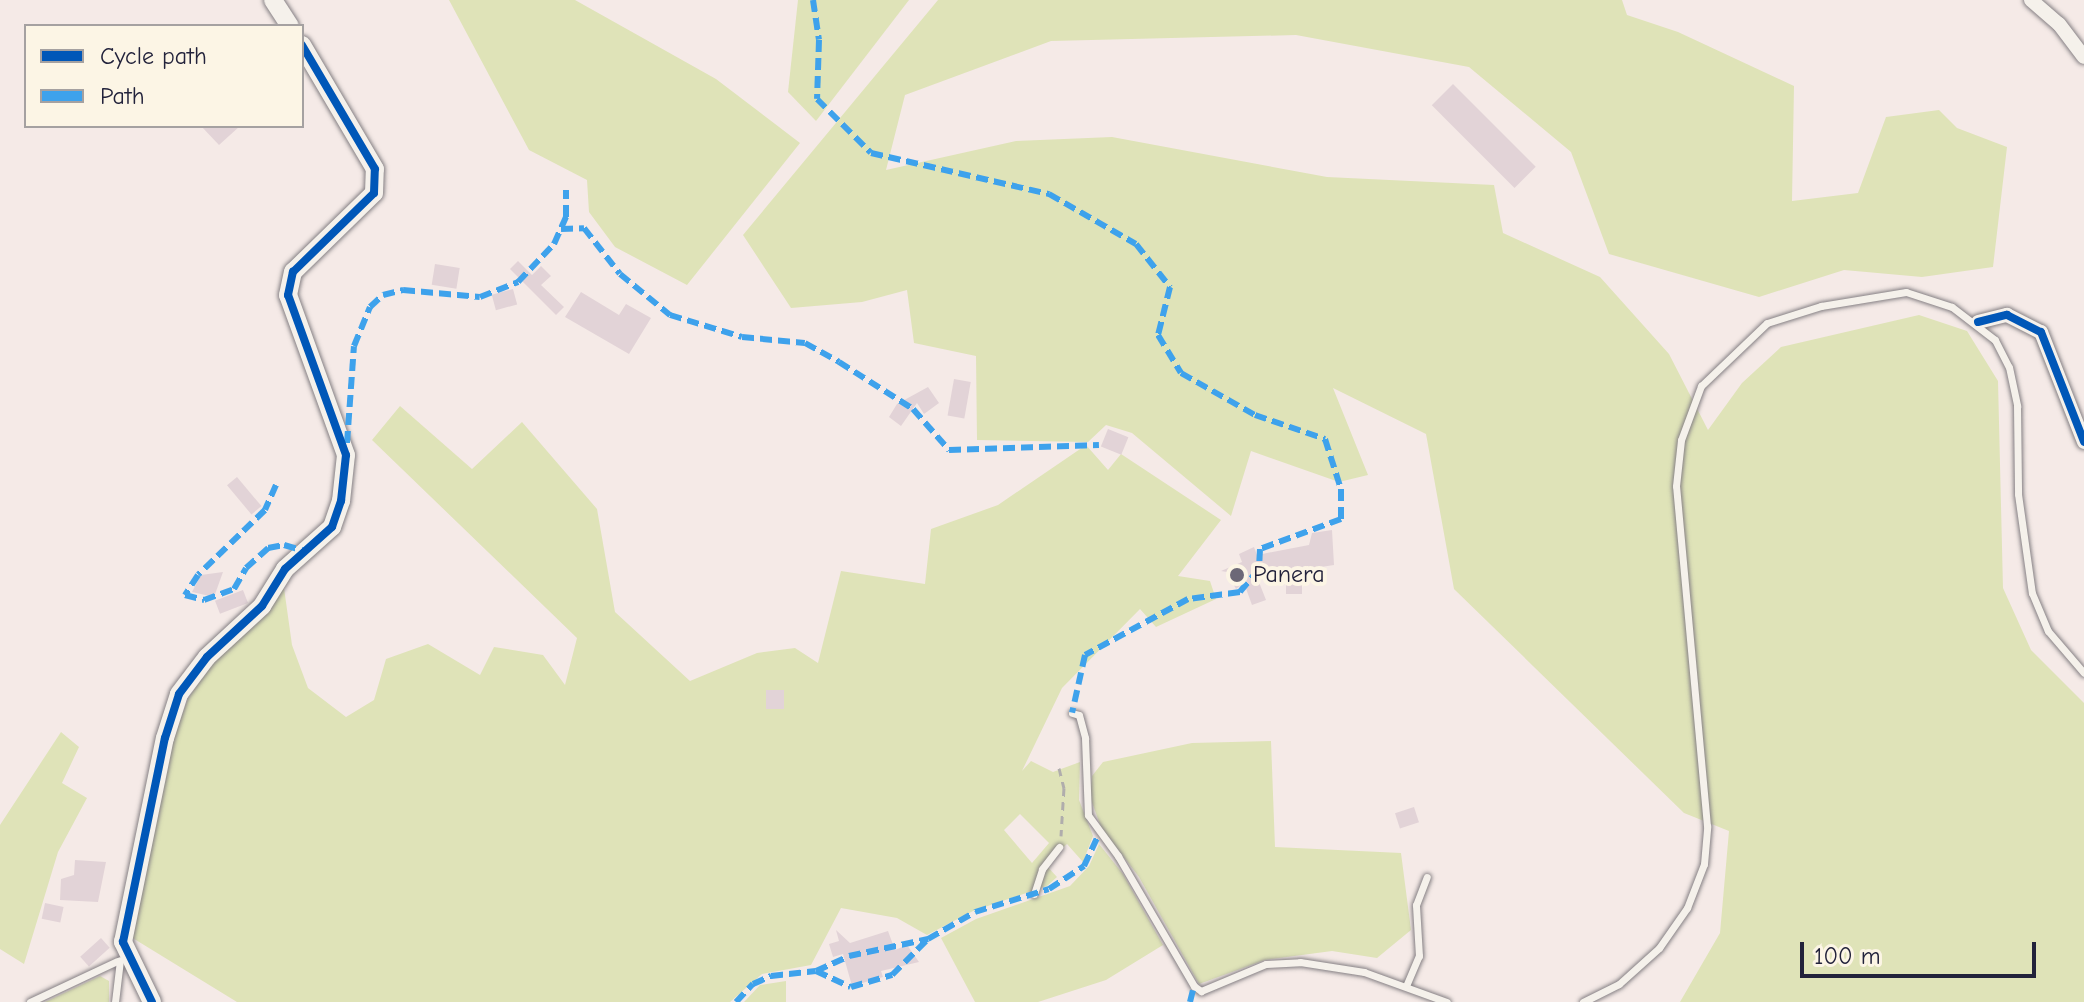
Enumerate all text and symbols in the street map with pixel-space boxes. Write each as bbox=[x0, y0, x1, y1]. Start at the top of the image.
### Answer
legend bbox=[24, 24, 304, 128]
text: Cycle path bbox=[100, 42, 207, 70]
text: Path bbox=[100, 82, 145, 110]
place label: Panera bbox=[1253, 561, 1325, 589]
marker: Panera bbox=[1228, 566, 1246, 584]
scale bar bbox=[1804, 926, 2040, 976]
text: 100 m bbox=[1814, 942, 1881, 970]

